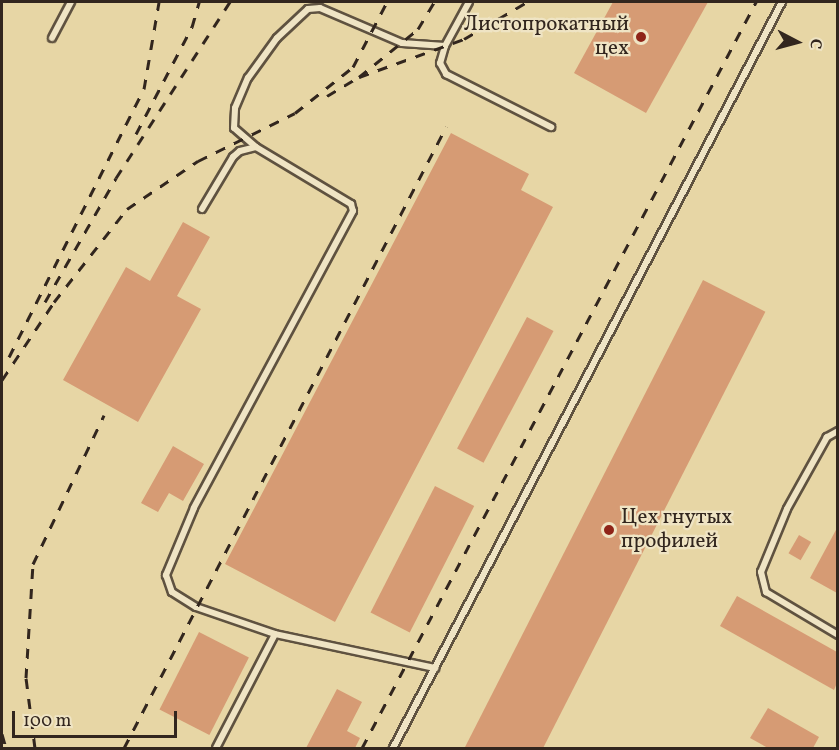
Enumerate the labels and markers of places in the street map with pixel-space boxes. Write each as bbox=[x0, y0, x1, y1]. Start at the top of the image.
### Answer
place label: Листопрокатный цех bbox=[464, 12, 629, 62]
marker: Листопрокатный цех bbox=[634, 30, 648, 44]
place label: Цех гнутых профилей bbox=[621, 505, 732, 555]
marker: Цех гнутых профилей bbox=[602, 523, 616, 537]

